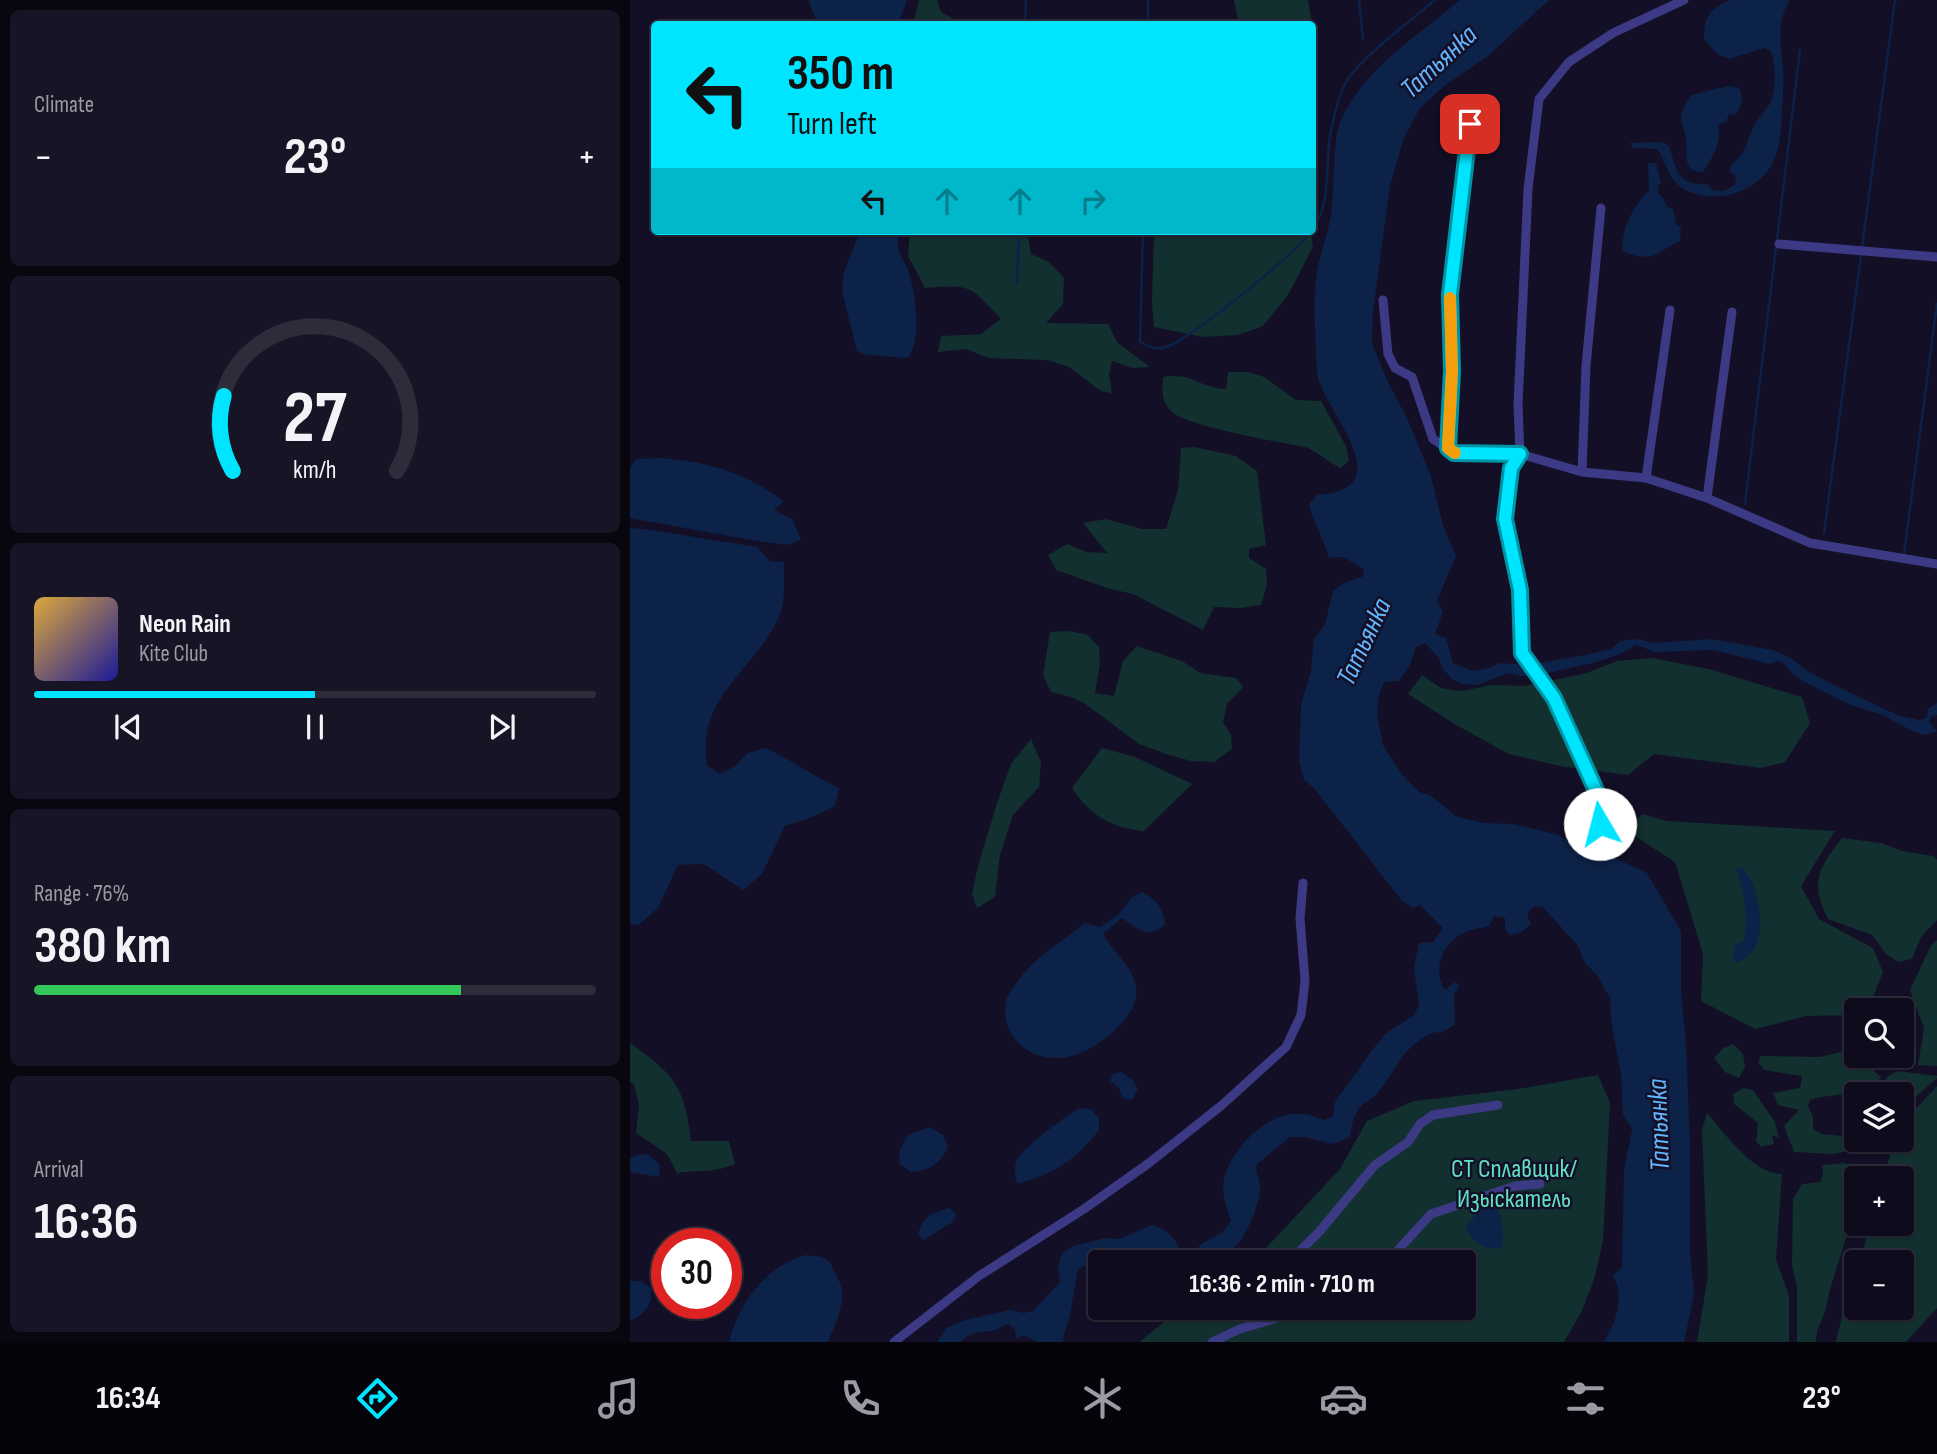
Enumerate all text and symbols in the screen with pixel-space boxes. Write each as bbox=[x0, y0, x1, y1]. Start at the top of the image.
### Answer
water label: Татьянка bbox=[1394, 18, 1485, 106]
text: 350 m bbox=[787, 45, 894, 104]
icon: left bbox=[672, 49, 763, 140]
text: Climate bbox=[34, 91, 94, 119]
pin bbox=[1440, 94, 1500, 154]
text: Turn left bbox=[787, 105, 877, 144]
icon: arrive bbox=[1451, 105, 1489, 143]
text: 23° bbox=[284, 126, 346, 189]
text: − bbox=[34, 135, 53, 180]
text: + bbox=[577, 135, 596, 180]
icon: left bbox=[855, 182, 893, 220]
icon: ahead bbox=[928, 182, 966, 220]
icon: ahead bbox=[1001, 182, 1039, 220]
icon: right bbox=[1074, 182, 1112, 220]
text: 27 bbox=[283, 375, 347, 463]
text: km/h bbox=[293, 454, 337, 485]
water label: Татьянка bbox=[1329, 592, 1399, 691]
text: Neon Rain bbox=[139, 609, 231, 640]
text: Kite Club bbox=[139, 640, 208, 668]
icon: previous bbox=[109, 708, 147, 746]
icon: pause bbox=[296, 708, 334, 746]
icon: next bbox=[483, 708, 521, 746]
position arrow bbox=[1563, 787, 1637, 861]
text: Range · 76% bbox=[34, 880, 129, 908]
text: 380 km bbox=[34, 915, 171, 978]
map controls bbox=[1844, 998, 1914, 1320]
button: search bbox=[1844, 998, 1914, 1068]
water label: Татьянка bbox=[1641, 1078, 1677, 1172]
button: layers bbox=[1844, 1082, 1914, 1152]
park label: СТ Сплавщик/ Изыскатель bbox=[1451, 1154, 1577, 1215]
text: Arrival bbox=[34, 1156, 83, 1184]
button: + bbox=[1844, 1166, 1914, 1236]
text: 16:36 bbox=[34, 1191, 138, 1254]
speed limit sign: 30 bbox=[651, 1228, 742, 1319]
button: − bbox=[1844, 1250, 1914, 1320]
text: 16:36 · 2 min · 710 m bbox=[1189, 1269, 1375, 1300]
icon: directions bbox=[353, 1374, 402, 1423]
icon: music bbox=[594, 1374, 643, 1423]
icon: phone bbox=[836, 1374, 885, 1423]
icon: climate bbox=[1078, 1374, 1127, 1423]
icon: car bbox=[1319, 1374, 1368, 1423]
icon: filters bbox=[1561, 1374, 1610, 1423]
text: 16:34 bbox=[96, 1379, 160, 1418]
text: 23° bbox=[1802, 1379, 1841, 1418]

